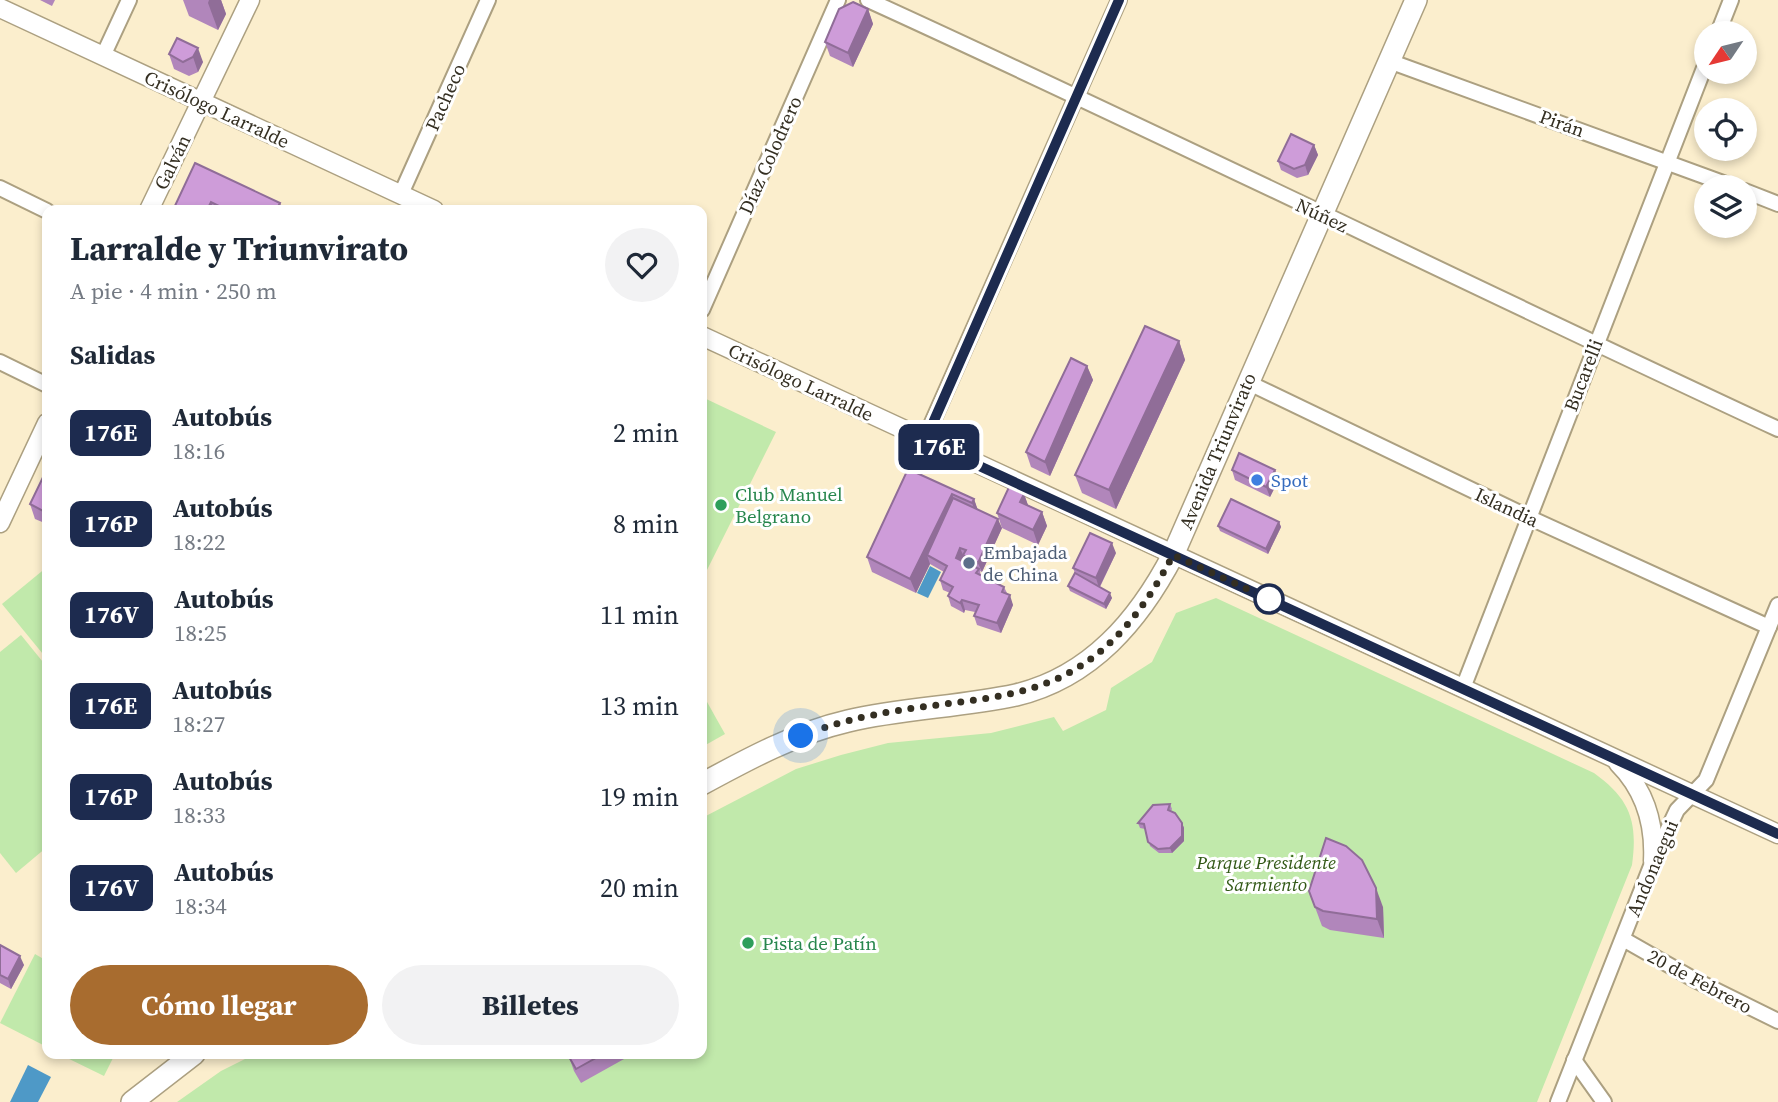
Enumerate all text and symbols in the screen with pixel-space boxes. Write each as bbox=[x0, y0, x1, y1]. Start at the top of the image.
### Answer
north arrow bbox=[1694, 21, 1757, 84]
map controls bbox=[1694, 21, 1757, 238]
street label: Pacheco bbox=[419, 59, 471, 135]
street label: Crisólogo Larralde bbox=[140, 64, 294, 154]
street label: Díaz Colodrero bbox=[732, 92, 808, 218]
button: locate bbox=[1694, 98, 1757, 161]
street label: Pirán bbox=[1536, 103, 1588, 143]
street label: Galván bbox=[147, 130, 197, 194]
button: layers bbox=[1694, 175, 1757, 238]
street label: Núñez bbox=[1292, 192, 1352, 238]
text: Larralde y Triunvirato bbox=[70, 226, 408, 271]
button: heart bbox=[605, 228, 679, 302]
text: A pie · 4 min · 250 m bbox=[70, 275, 277, 307]
street label: Bucarelli bbox=[1557, 335, 1609, 415]
text: Salidas bbox=[70, 337, 155, 373]
street label: Crisólogo Larralde bbox=[724, 337, 878, 427]
street label: Avenida Triunvirato bbox=[1172, 369, 1262, 533]
text: Autobús bbox=[172, 399, 272, 435]
text: 2 min bbox=[613, 415, 679, 451]
text: 176E bbox=[84, 416, 137, 449]
line badge: 176E bbox=[890, 424, 988, 470]
text: 176E bbox=[912, 430, 966, 463]
text: 18:16 bbox=[172, 435, 225, 467]
place label: Spot bbox=[1271, 467, 1309, 493]
marker: Spot bbox=[1249, 472, 1265, 488]
place label: Club Manuel Belgrano bbox=[735, 481, 843, 529]
street label: Islandia bbox=[1471, 481, 1543, 533]
text: Autobús bbox=[173, 490, 272, 526]
marker: Club Manuel Belgrano bbox=[713, 497, 729, 513]
text: 8 min bbox=[613, 506, 679, 542]
text: 176P bbox=[84, 507, 138, 540]
text: 18:22 bbox=[173, 526, 226, 558]
place label: Embajada de China bbox=[983, 539, 1068, 587]
marker: Embajada de China bbox=[961, 555, 977, 571]
text: Autobús bbox=[174, 581, 274, 617]
unlabelled marker bbox=[1254, 584, 1284, 614]
text: 11 min bbox=[600, 597, 679, 633]
text: 176V bbox=[84, 598, 139, 631]
text: 18:25 bbox=[174, 617, 227, 649]
text: Autobús bbox=[172, 672, 272, 708]
text: 13 min bbox=[600, 688, 679, 724]
text: 176E bbox=[84, 689, 137, 722]
text: 18:27 bbox=[172, 708, 225, 740]
your location bbox=[783, 718, 818, 753]
text: Autobús bbox=[173, 763, 272, 799]
text: 19 min bbox=[600, 779, 679, 815]
text: 176P bbox=[84, 780, 138, 813]
text: 18:33 bbox=[173, 799, 226, 831]
street label: Andonaegui bbox=[1620, 815, 1684, 920]
park label: Parque Presidente Sarmiento bbox=[1195, 849, 1336, 897]
text: Autobús bbox=[174, 854, 274, 890]
text: 20 min bbox=[600, 870, 679, 906]
text: 176V bbox=[84, 871, 139, 904]
text: 18:34 bbox=[174, 890, 227, 922]
place label: Pista de Patín bbox=[762, 930, 877, 956]
marker: Pista de Patín bbox=[740, 935, 756, 951]
street label: 20 de Febrero bbox=[1643, 943, 1757, 1019]
button: Cómo llegar bbox=[70, 965, 368, 1045]
button: Billetes bbox=[382, 965, 679, 1045]

